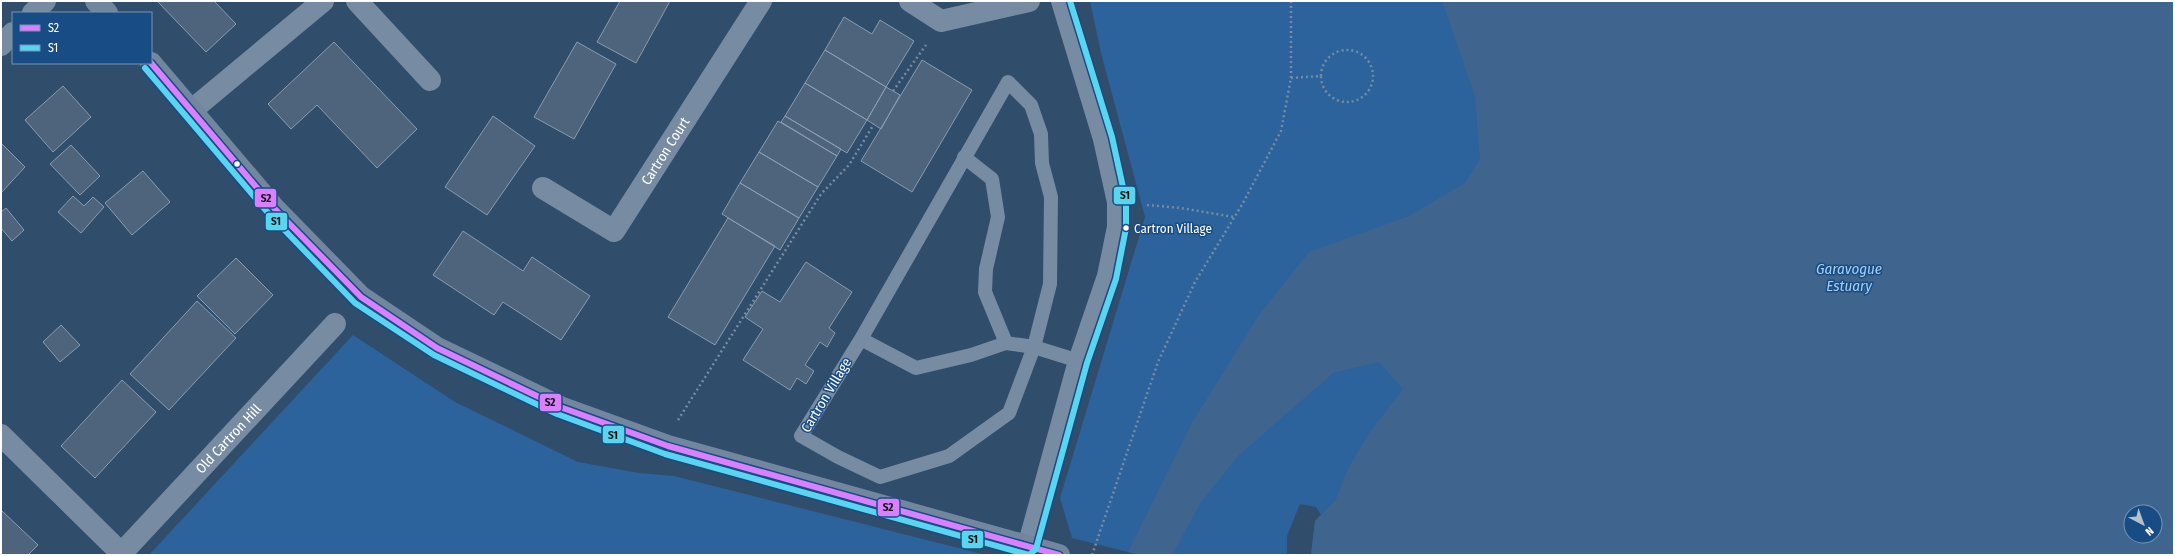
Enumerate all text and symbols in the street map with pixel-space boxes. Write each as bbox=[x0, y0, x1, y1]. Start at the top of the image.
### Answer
legend bbox=[12, 12, 152, 64]
text: S2 bbox=[48, 21, 59, 35]
text: S1 bbox=[48, 41, 58, 55]
street label: Cartron Court bbox=[638, 114, 694, 188]
unlabelled marker bbox=[232, 159, 242, 169]
line badge: S1 bbox=[1113, 186, 1136, 205]
line badge: S2 bbox=[254, 188, 277, 208]
text: S1 bbox=[1120, 189, 1130, 202]
text: S2 bbox=[261, 192, 271, 205]
line badge: S1 bbox=[265, 212, 288, 231]
text: S1 bbox=[271, 215, 281, 228]
place label: Cartron Village bbox=[1134, 221, 1212, 236]
marker: Cartron Village bbox=[1121, 223, 1131, 233]
water label: Garavogue Estuary bbox=[1816, 260, 1882, 295]
street label: Cartron Village bbox=[798, 355, 855, 436]
line badge: S2 bbox=[539, 393, 562, 412]
text: S2 bbox=[545, 396, 555, 409]
street label: Old Cartron Hill bbox=[192, 401, 265, 477]
line badge: S1 bbox=[602, 425, 625, 444]
text: S1 bbox=[608, 429, 618, 442]
line badge: S2 bbox=[877, 498, 900, 517]
text: S2 bbox=[883, 501, 893, 514]
north arrow bbox=[2123, 504, 2163, 544]
text: N bbox=[2142, 524, 2156, 538]
line badge: S1 bbox=[961, 530, 984, 549]
text: S1 bbox=[968, 533, 978, 546]

